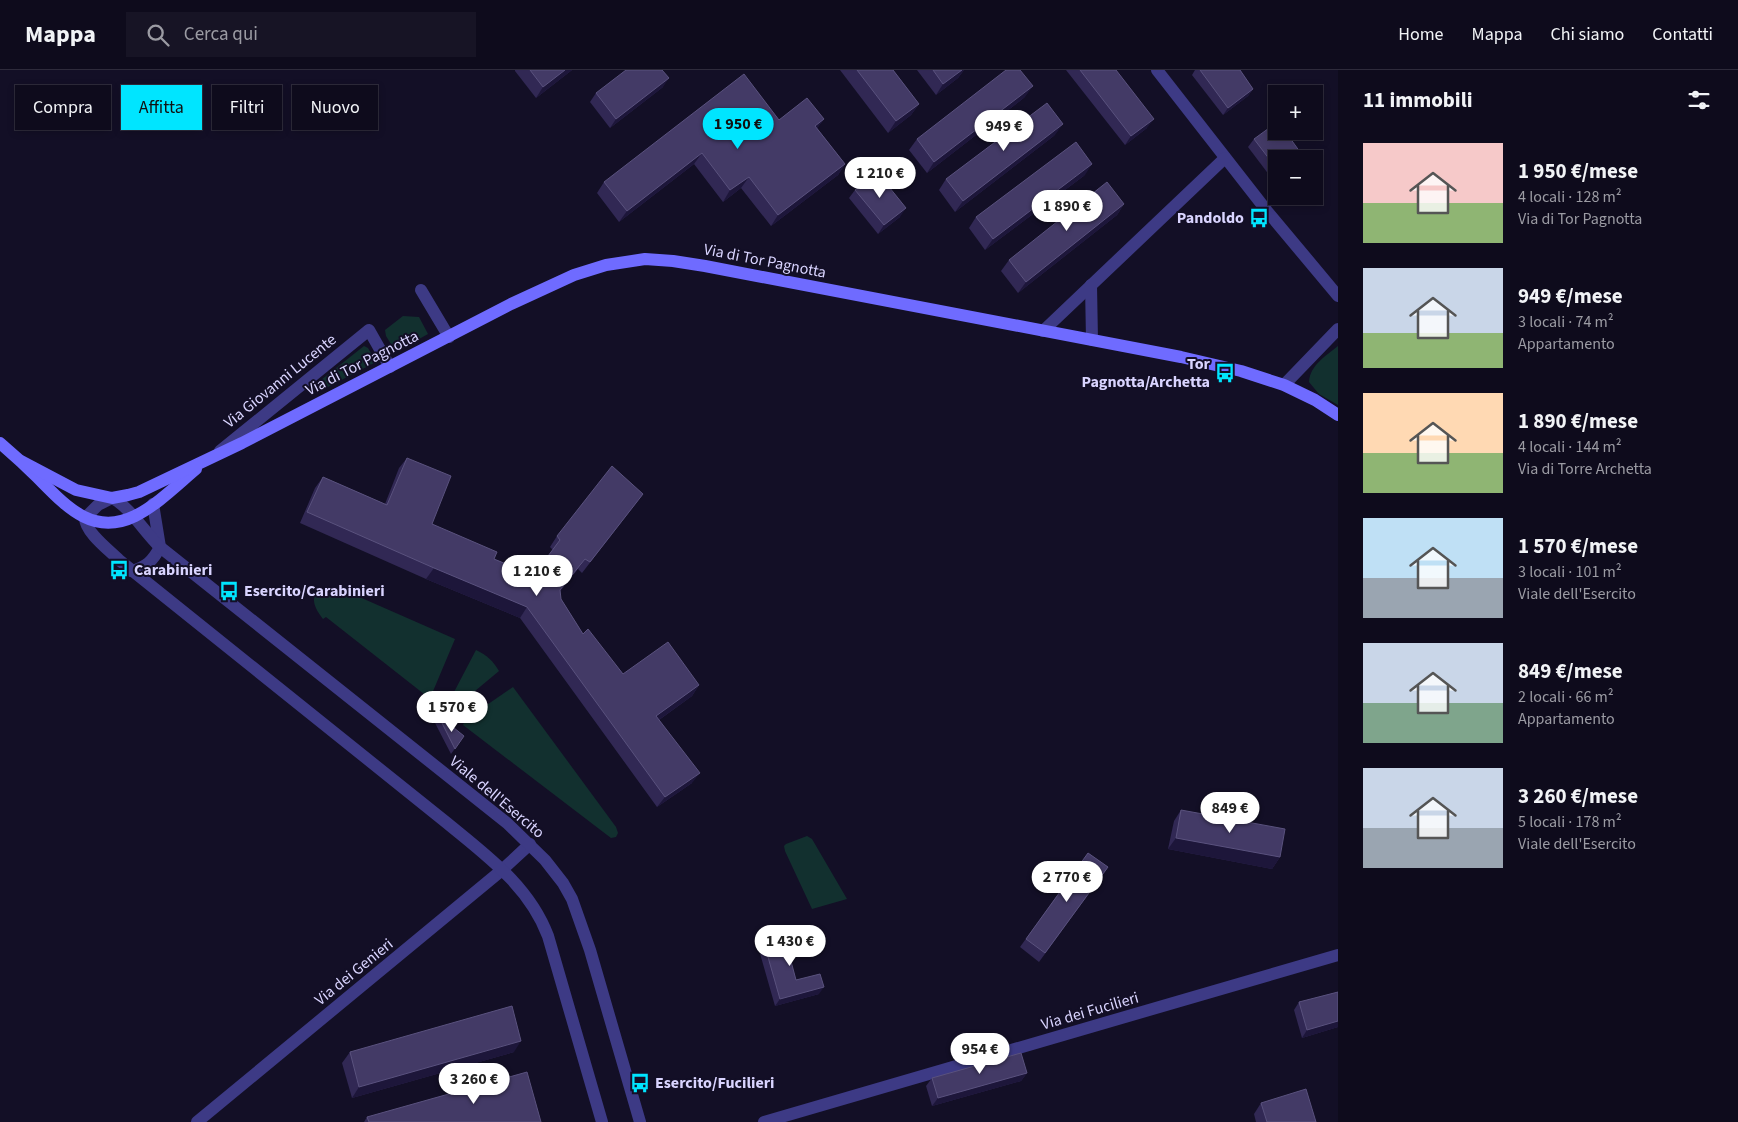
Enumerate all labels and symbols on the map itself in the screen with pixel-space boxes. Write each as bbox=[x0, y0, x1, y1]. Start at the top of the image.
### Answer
pin: 1 950 € bbox=[692, 108, 784, 150]
pin: 949 € bbox=[969, 109, 1039, 152]
pin: 1 210 € bbox=[834, 156, 926, 199]
pin: 1 890 € bbox=[1021, 190, 1113, 232]
place label: Pandoldo bbox=[1177, 207, 1244, 229]
bus stop icon: Pandoldo bbox=[1248, 207, 1270, 229]
street label: Via di Tor Pagnotta bbox=[702, 238, 828, 284]
street label: Via di Tor Pagnotta bbox=[302, 325, 422, 401]
street label: Via Giovanni Lucente bbox=[219, 329, 341, 433]
place label: Tor Pagnotta/Archetta bbox=[1081, 353, 1211, 393]
bus stop icon: Tor Pagnotta/Archetta bbox=[1214, 362, 1236, 384]
pin: 1 210 € bbox=[491, 554, 583, 597]
bus stop icon: Carabinieri bbox=[108, 559, 130, 581]
place label: Carabinieri bbox=[134, 559, 212, 581]
bus stop icon: Esercito/Carabinieri bbox=[218, 580, 240, 602]
place label: Esercito/Carabinieri bbox=[244, 580, 385, 602]
pin: 1 570 € bbox=[406, 690, 498, 733]
street label: Viale dell'Esercito bbox=[445, 751, 549, 843]
pin: 849 € bbox=[1195, 792, 1265, 834]
pin: 2 770 € bbox=[1021, 860, 1113, 903]
pin: 1 430 € bbox=[744, 924, 836, 967]
street label: Via dei Genieri bbox=[310, 933, 398, 1011]
street label: Via dei Fucilieri bbox=[1039, 987, 1141, 1035]
pin: 954 € bbox=[945, 1032, 1015, 1075]
pin: 3 260 € bbox=[428, 1062, 520, 1105]
bus stop icon: Esercito/Fucilieri bbox=[629, 1072, 651, 1094]
place label: Esercito/Fucilieri bbox=[655, 1072, 775, 1094]

